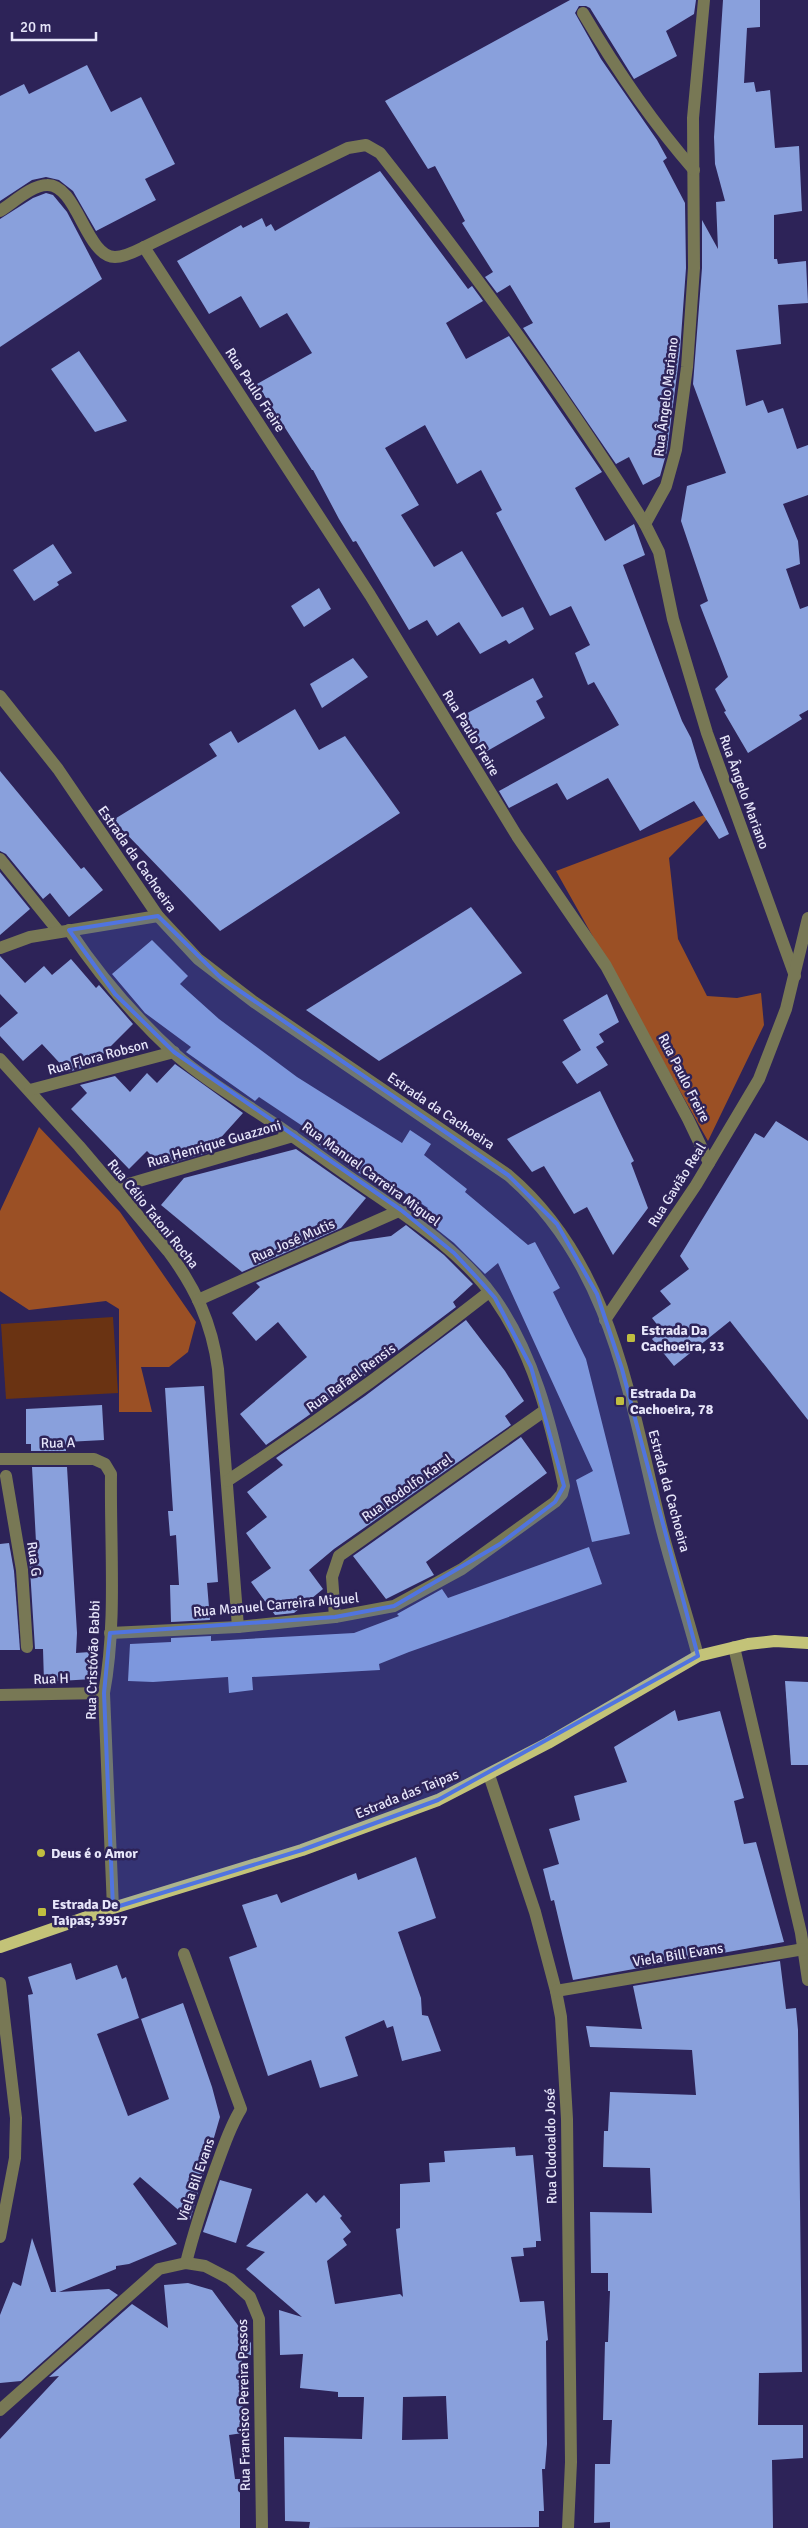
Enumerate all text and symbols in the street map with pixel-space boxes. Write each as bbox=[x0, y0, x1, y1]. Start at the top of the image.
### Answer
scale bar bbox=[12, 10, 96, 42]
text: 20 m bbox=[20, 18, 51, 36]
street label: Rua Ângelo Mariano bbox=[650, 336, 682, 458]
street label: Rua Paulo Freire bbox=[221, 345, 289, 435]
street label: Rua Paulo Freire bbox=[439, 687, 503, 779]
street label: Rua Ângelo Mariano bbox=[715, 732, 773, 852]
street label: Estrada da Cachoeira bbox=[94, 802, 180, 916]
street label: Rua Paulo Freire bbox=[654, 1031, 714, 1125]
street label: Rua Flora Robson bbox=[46, 1035, 150, 1079]
street label: Estrada da Cachoeira bbox=[384, 1069, 498, 1153]
street label: Rua Henrique Guazzoni bbox=[145, 1117, 283, 1171]
street label: Rua Manuel Carreira Miguel bbox=[299, 1118, 443, 1230]
street label: Rua Gavião Real bbox=[644, 1140, 710, 1230]
street label: Rua Célio Tatoni Rocha bbox=[104, 1156, 202, 1272]
street label: Rua José Mutis bbox=[249, 1215, 337, 1267]
place label: Estrada Da Cachoeira, 33 bbox=[641, 1322, 724, 1355]
marker: Estrada Da Cachoeira, 33 bbox=[625, 1332, 637, 1344]
street label: Rua Rafael Rensis bbox=[303, 1340, 399, 1416]
place label: Estrada Da Cachoeira, 78 bbox=[630, 1385, 714, 1418]
marker: Estrada Da Cachoeira, 78 bbox=[614, 1395, 626, 1407]
street label: Estrada da Cachoeira bbox=[644, 1428, 694, 1554]
street label: Rua A bbox=[41, 1434, 76, 1452]
street label: Rua Rodolfo Karel bbox=[358, 1450, 456, 1526]
street label: Rua G bbox=[23, 1541, 45, 1577]
street label: Rua Manuel Carreira Miguel bbox=[192, 1589, 360, 1621]
street label: Rua Cristóvão Babbi bbox=[82, 1600, 104, 1720]
street label: Rua H bbox=[33, 1670, 69, 1688]
street label: Estrada das Taipas bbox=[353, 1766, 461, 1822]
place label: Deus é o Amor bbox=[51, 1845, 138, 1862]
marker: Deus é o Amor bbox=[35, 1847, 47, 1859]
place label: Estrada De Taipas, 3957 bbox=[52, 1896, 128, 1929]
marker: Estrada De Taipas, 3957 bbox=[36, 1906, 48, 1918]
street label: Viela Bill Evans bbox=[631, 1939, 725, 1971]
street label: Rua Clodoaldo José bbox=[541, 2088, 561, 2204]
street label: Viela Bil Evans bbox=[174, 2136, 218, 2224]
street label: Rua Francisco Pereira Passos bbox=[234, 2319, 254, 2491]

